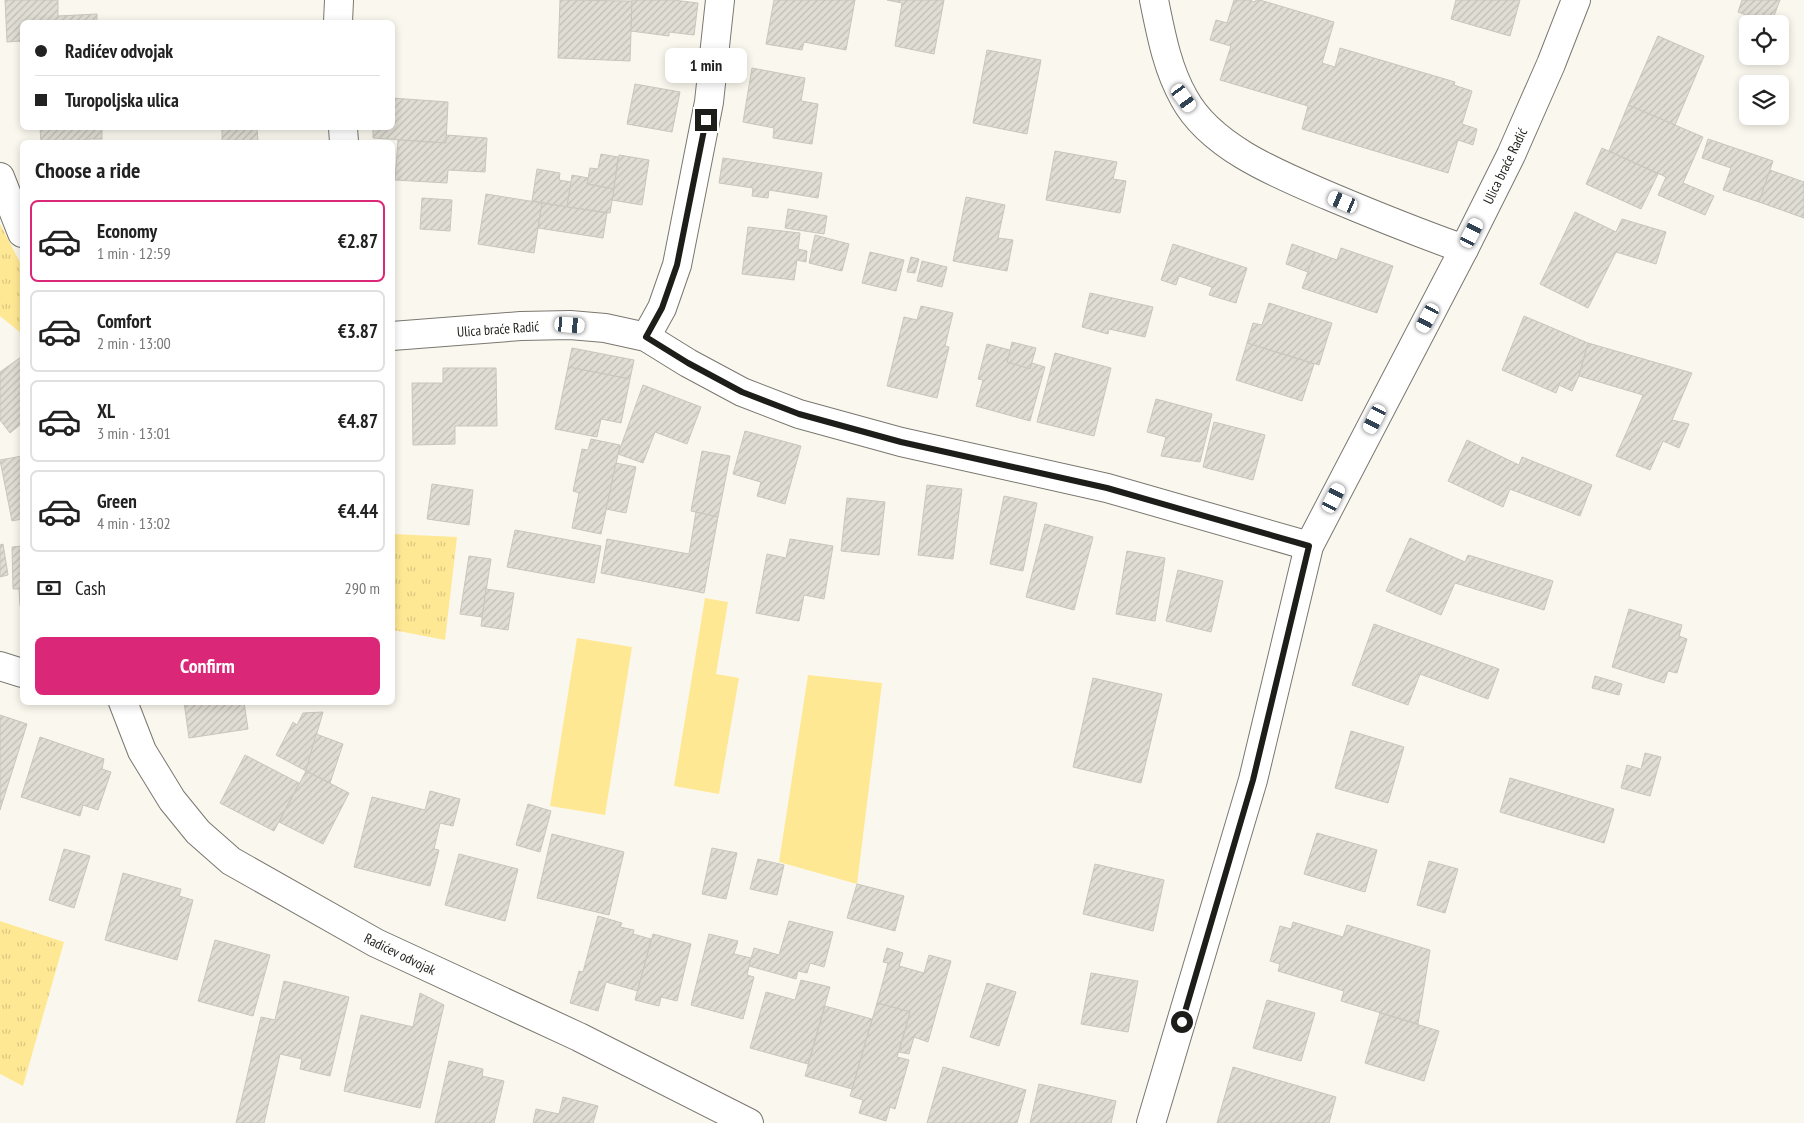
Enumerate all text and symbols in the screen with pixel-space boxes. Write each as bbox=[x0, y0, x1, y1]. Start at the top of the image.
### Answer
map controls bbox=[1739, 15, 1789, 125]
button: locate bbox=[1739, 15, 1789, 65]
text: Radićev odvojak bbox=[65, 39, 173, 63]
callout: 1 min bbox=[665, 48, 747, 82]
text: 1 min bbox=[690, 55, 722, 75]
button: layers bbox=[1739, 75, 1789, 125]
car bbox=[1169, 81, 1198, 115]
text: Turopoljska ulica bbox=[65, 88, 179, 112]
route end bbox=[695, 109, 717, 131]
street label: Ulica braće Radić bbox=[1479, 125, 1531, 207]
text: Choose a ride bbox=[35, 156, 140, 184]
car bbox=[1326, 189, 1359, 215]
car bbox=[1458, 216, 1485, 250]
icon: car bbox=[37, 219, 82, 264]
text: Economy bbox=[97, 219, 157, 243]
text: €2.87 bbox=[338, 229, 378, 253]
text: 1 min · 12:59 bbox=[97, 243, 171, 263]
car bbox=[1414, 301, 1441, 335]
icon: car bbox=[37, 309, 82, 354]
text: Comfort bbox=[97, 309, 151, 333]
car bbox=[554, 316, 585, 334]
street label: Ulica braće Radić bbox=[456, 317, 540, 341]
text: €3.87 bbox=[338, 319, 378, 343]
text: 2 min · 13:00 bbox=[97, 333, 171, 353]
icon: car bbox=[37, 399, 82, 444]
text: XL bbox=[97, 399, 115, 423]
car bbox=[1361, 402, 1388, 436]
text: €4.87 bbox=[338, 409, 378, 433]
text: 3 min · 13:01 bbox=[97, 423, 171, 443]
car bbox=[1320, 481, 1347, 515]
icon: car bbox=[37, 489, 82, 534]
text: Green bbox=[97, 489, 137, 513]
text: €4.44 bbox=[338, 499, 378, 523]
text: 4 min · 13:02 bbox=[97, 513, 171, 533]
icon: cash bbox=[35, 574, 63, 602]
text: Cash bbox=[75, 576, 106, 600]
text: 290 m bbox=[345, 578, 380, 598]
button: Confirm bbox=[35, 637, 380, 695]
street label: Radićev odvojak bbox=[361, 929, 439, 979]
route start bbox=[1171, 1011, 1193, 1033]

